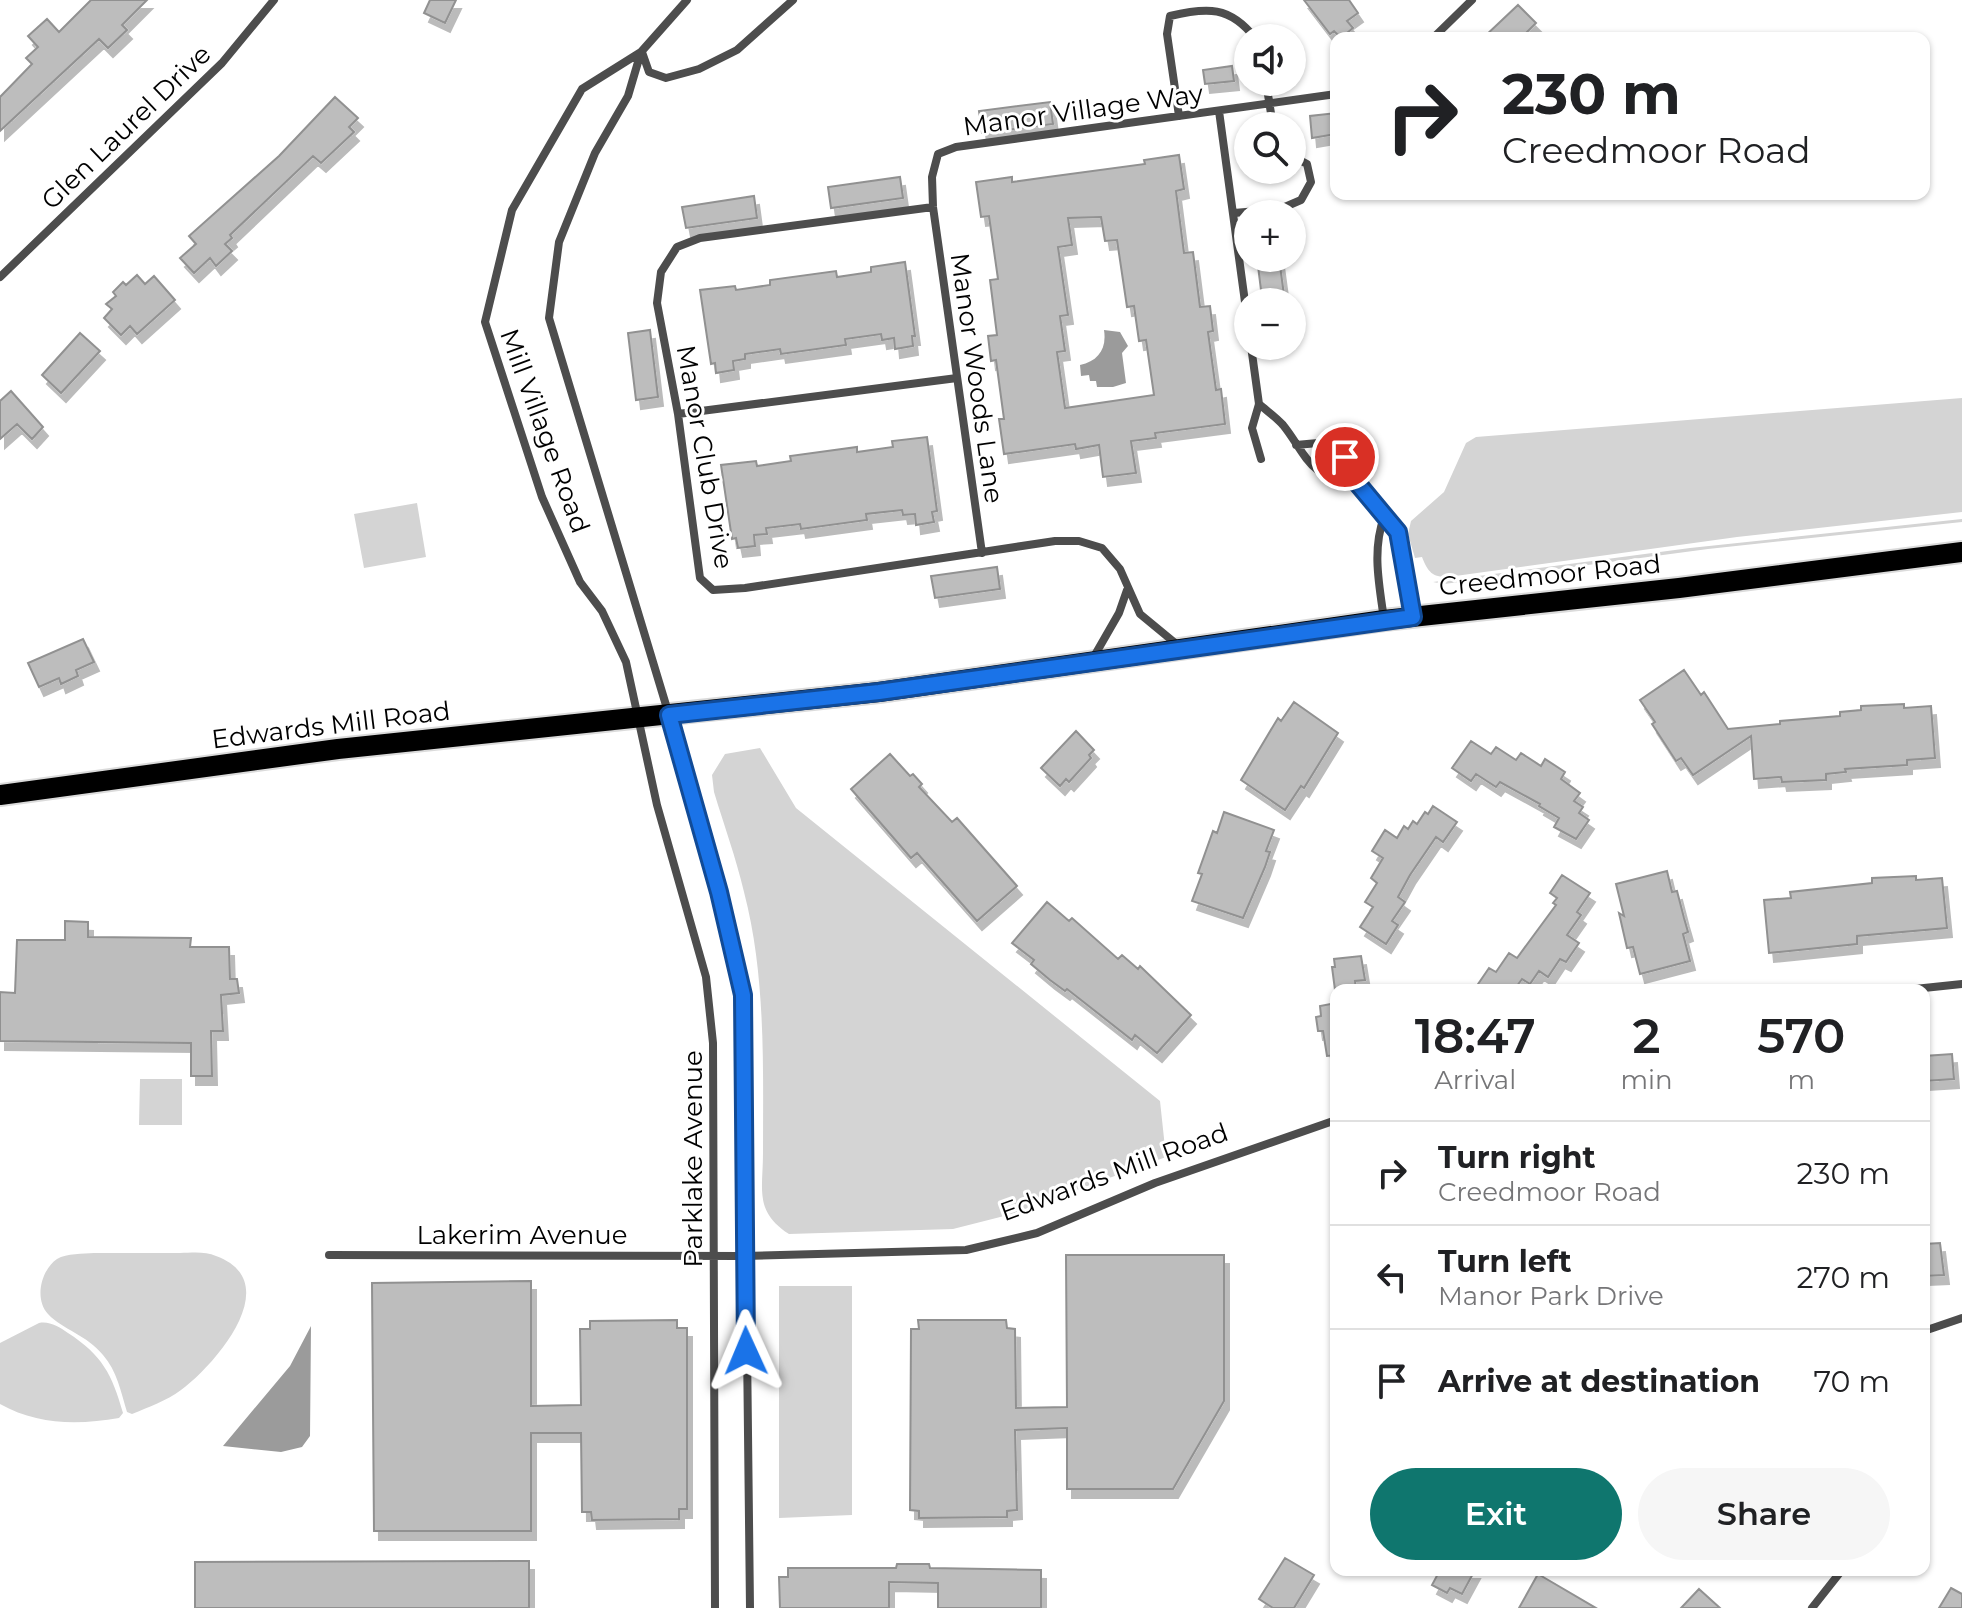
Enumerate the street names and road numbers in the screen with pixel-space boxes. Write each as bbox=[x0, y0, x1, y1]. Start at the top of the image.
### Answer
street label: Glen Laurel Drive bbox=[35, 38, 217, 216]
street label: Manor Village Way bbox=[961, 77, 1206, 143]
street label: Manor Woods Lane bbox=[944, 251, 1010, 505]
street label: Mill Village Road bbox=[493, 325, 597, 537]
street label: Manor Club Drive bbox=[670, 343, 740, 571]
street label: Creedmoor Road bbox=[1437, 547, 1663, 603]
street label: Edwards Mill Road bbox=[210, 694, 452, 756]
street label: Parklake Avenue bbox=[677, 1050, 709, 1268]
street label: Edwards Mill Road bbox=[996, 1116, 1232, 1228]
street label: Lakerim Avenue bbox=[416, 1219, 628, 1251]

